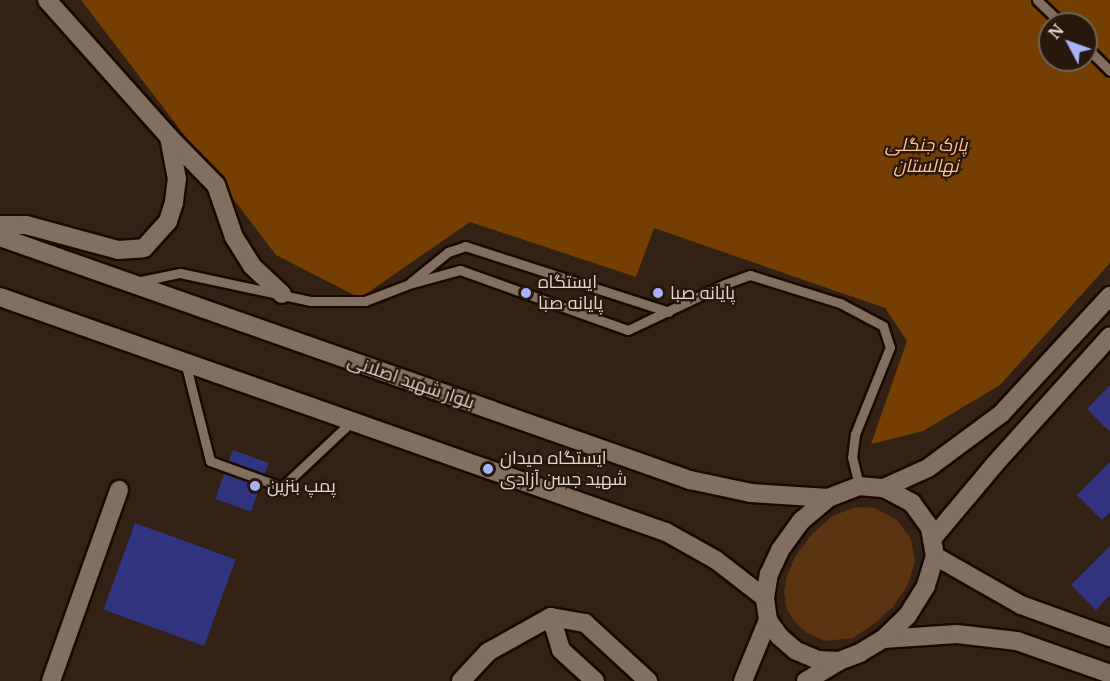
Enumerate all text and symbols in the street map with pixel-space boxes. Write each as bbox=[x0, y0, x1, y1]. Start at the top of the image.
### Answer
north arrow bbox=[1038, 12, 1098, 72]
text: N bbox=[1044, 20, 1068, 43]
park label: پارک جنگلی نهالستان bbox=[885, 135, 967, 178]
place label: ایستگاه پایانه صبا bbox=[538, 272, 603, 314]
place label: پایانه صبا bbox=[670, 282, 735, 304]
marker: ایستگاه پایانه صبا bbox=[519, 286, 533, 300]
marker: پایانه صبا bbox=[651, 286, 665, 300]
street label: بلوار شهید اصلانی bbox=[345, 350, 477, 414]
place label: ایستگاه میدان شهید جسن آزادی bbox=[500, 448, 627, 490]
marker: ایستگاه میدان شهید جسن آزادی bbox=[481, 462, 495, 476]
place label: پمپ بنزین bbox=[267, 475, 336, 497]
marker: پمپ بنزین bbox=[248, 479, 262, 493]

